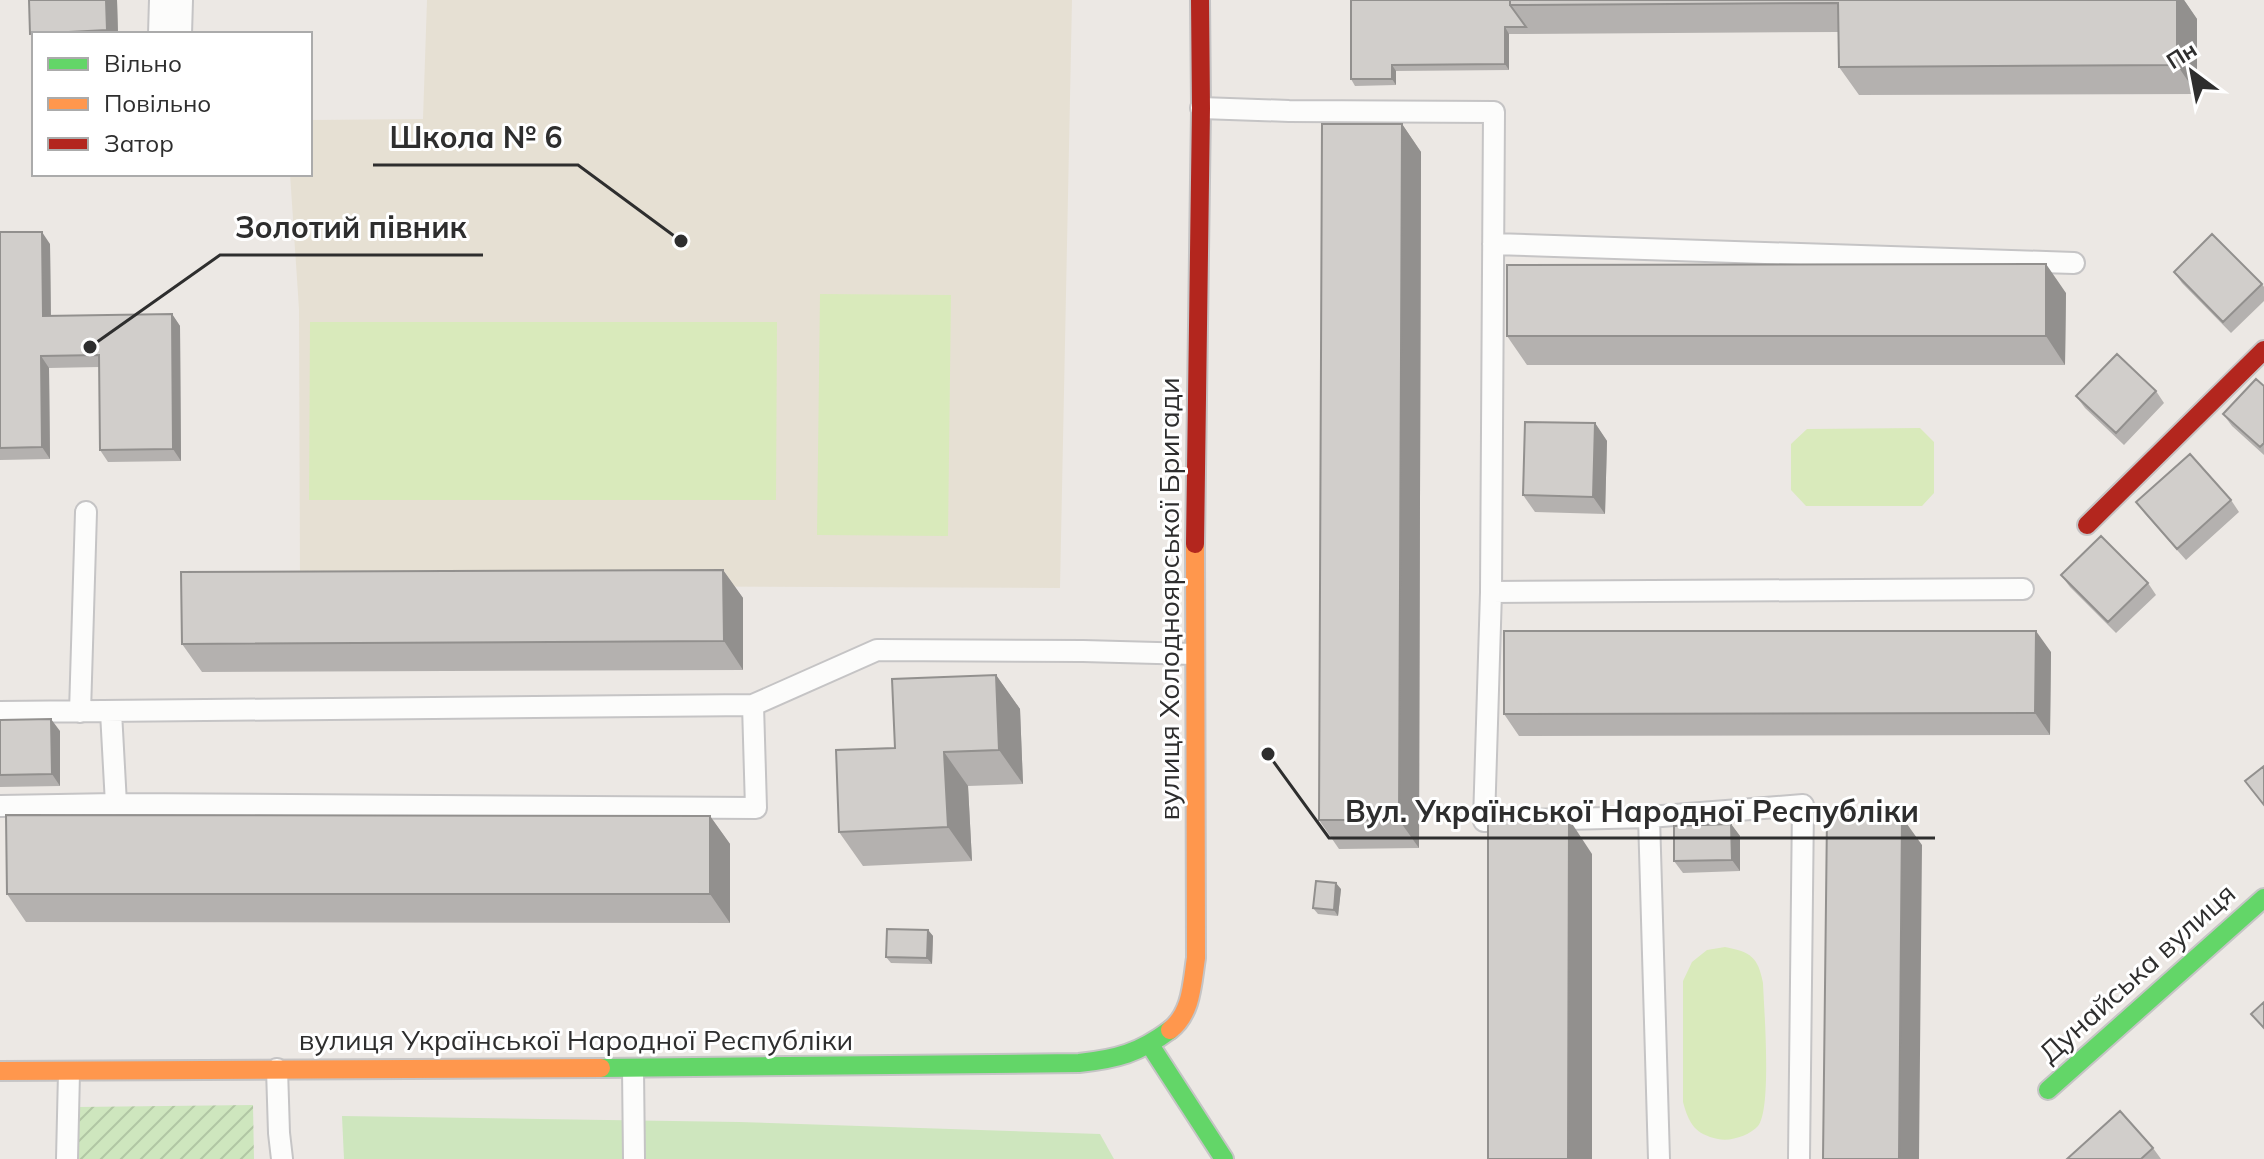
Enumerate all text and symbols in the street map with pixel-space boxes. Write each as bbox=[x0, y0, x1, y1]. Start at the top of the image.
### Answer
legend bbox=[32, 32, 312, 176]
north arrow bbox=[2152, 32, 2232, 112]
text: Пн bbox=[2161, 35, 2202, 75]
text: Вільно bbox=[104, 48, 182, 78]
text: Повільно bbox=[104, 88, 211, 118]
callout: Школа № 6 bbox=[373, 111, 578, 165]
text: Школа № 6 bbox=[389, 118, 563, 156]
text: Затор bbox=[104, 128, 174, 158]
callout: Золотий півник bbox=[220, 201, 483, 255]
text: Золотий півник bbox=[235, 208, 468, 246]
street label: вулиця Холодноярської Бригади bbox=[1151, 377, 1186, 821]
callout: Вул. Української Народної Республіки bbox=[1329, 784, 1935, 838]
text: Вул. Української Народної Республіки bbox=[1345, 792, 1919, 830]
street label: Дунайська вулиця bbox=[2031, 875, 2242, 1070]
street label: вулиця Української Народної Республіки bbox=[299, 1022, 853, 1057]

